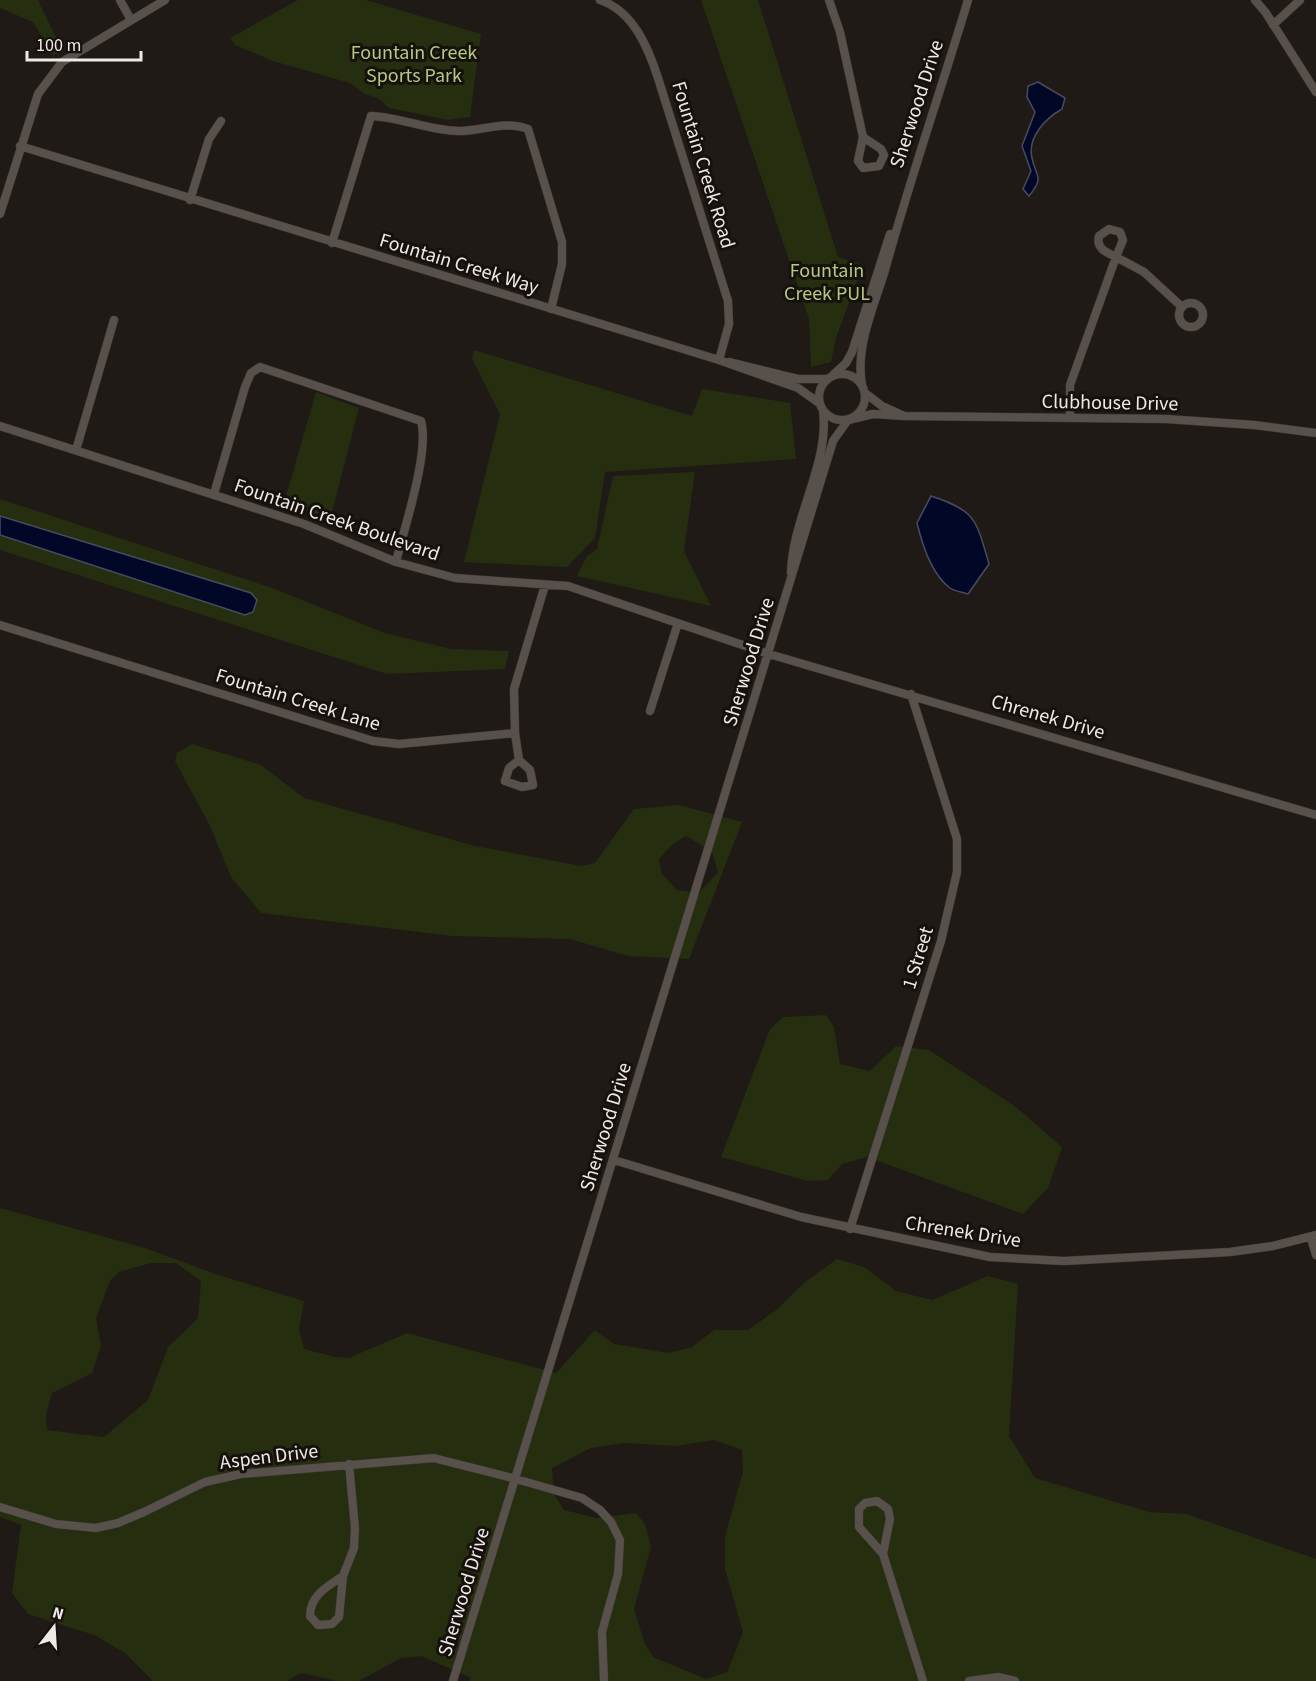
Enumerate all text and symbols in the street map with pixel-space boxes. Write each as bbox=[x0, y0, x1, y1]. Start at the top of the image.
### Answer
scale bar bbox=[27, 24, 141, 62]
text: 100 m bbox=[36, 33, 81, 58]
street label: Sherwood Drive bbox=[883, 36, 951, 172]
park label: Fountain Creek Sports Park bbox=[351, 39, 477, 90]
street label: Fountain Creek Road bbox=[664, 78, 742, 252]
street label: Fountain Creek Way bbox=[376, 226, 543, 302]
park label: Fountain Creek PUL bbox=[784, 257, 870, 308]
street label: Clubhouse Drive bbox=[1041, 388, 1179, 418]
street label: Fountain Creek Boulevard bbox=[230, 472, 444, 568]
street label: Sherwood Drive bbox=[716, 594, 782, 730]
street label: Fountain Creek Lane bbox=[212, 662, 384, 738]
street label: Chrenek Drive bbox=[988, 687, 1108, 747]
street label: 1 Street bbox=[895, 923, 941, 993]
street label: Sherwood Drive bbox=[573, 1059, 639, 1195]
street label: Chrenek Drive bbox=[903, 1209, 1023, 1255]
street label: Aspen Drive bbox=[218, 1437, 320, 1477]
street label: Sherwood Drive bbox=[431, 1524, 497, 1660]
north arrow bbox=[24, 1597, 84, 1657]
text: N bbox=[50, 1602, 66, 1626]

